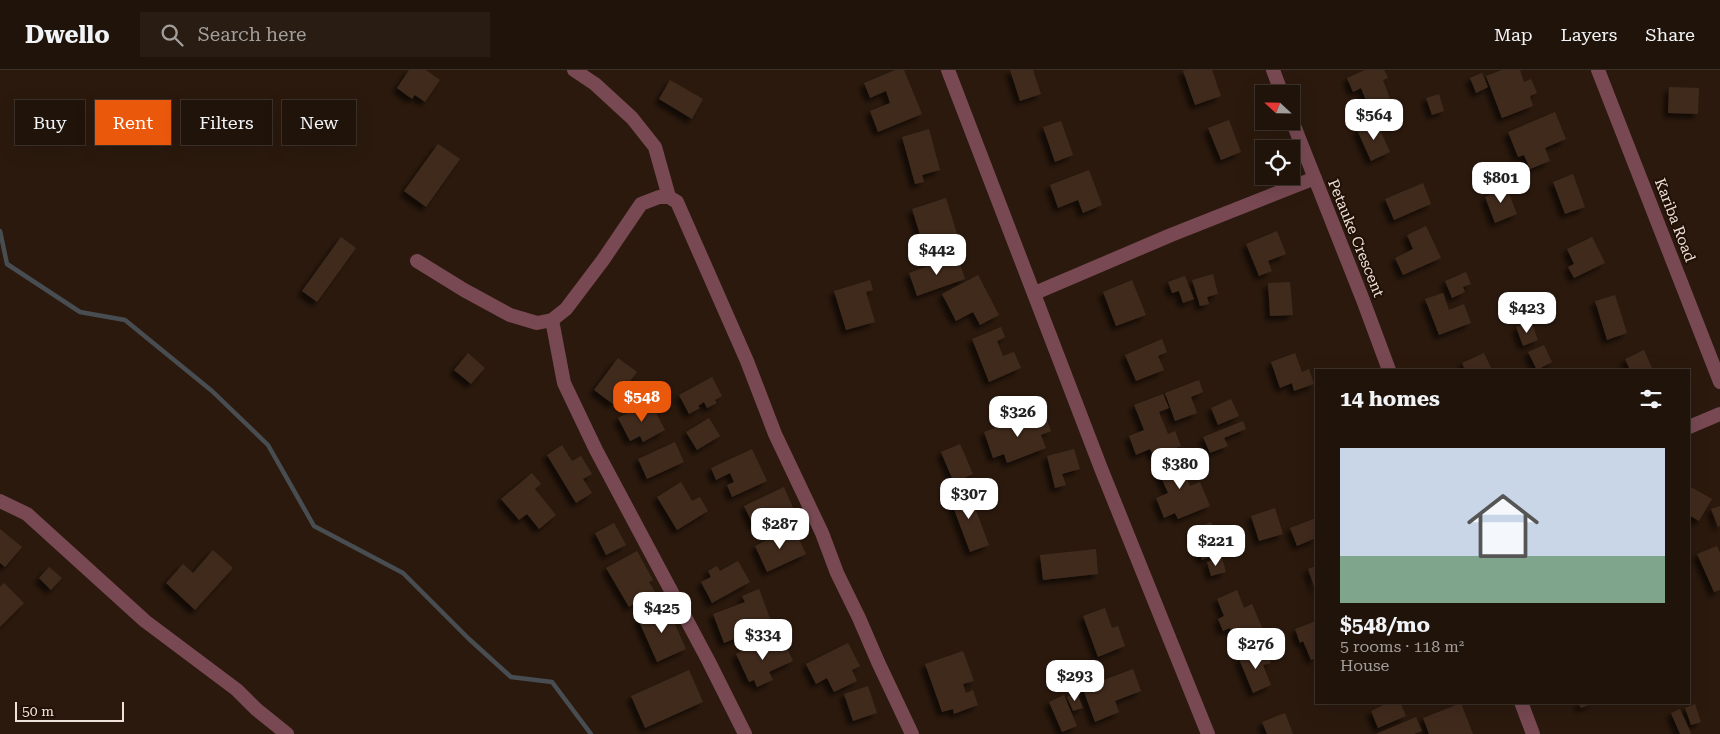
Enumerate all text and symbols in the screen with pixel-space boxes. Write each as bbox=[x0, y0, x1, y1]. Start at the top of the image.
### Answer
search box bbox=[140, 12, 490, 57]
text: Dwello bbox=[25, 21, 110, 49]
icon: search bbox=[158, 21, 186, 49]
text: Search here bbox=[198, 23, 307, 46]
text: Map bbox=[1494, 24, 1533, 45]
text: Layers bbox=[1561, 24, 1617, 45]
text: Share bbox=[1645, 24, 1695, 45]
north arrow bbox=[1255, 85, 1300, 130]
map controls bbox=[1255, 85, 1300, 185]
pin: $564 bbox=[1344, 98, 1404, 141]
chip: Buy bbox=[15, 100, 85, 145]
chip: Rent bbox=[95, 100, 171, 145]
chip: Filters bbox=[181, 100, 272, 145]
chip: New bbox=[282, 100, 356, 145]
text: $564 bbox=[1356, 105, 1392, 124]
button: locate bbox=[1255, 140, 1300, 185]
pin: $801 bbox=[1471, 162, 1531, 204]
text: $801 bbox=[1483, 168, 1519, 187]
street label: Petauke Crescent bbox=[1324, 176, 1388, 300]
street label: Kariba Road bbox=[1651, 176, 1699, 265]
pin: $442 bbox=[907, 234, 967, 276]
text: $442 bbox=[919, 240, 955, 259]
pin: $423 bbox=[1497, 292, 1557, 334]
text: $423 bbox=[1509, 298, 1545, 317]
pin: $548 bbox=[612, 380, 672, 423]
icon: filters bbox=[1637, 385, 1665, 413]
text: $548 bbox=[624, 387, 660, 406]
text: 14 homes bbox=[1340, 387, 1440, 411]
pin: $326 bbox=[988, 396, 1048, 438]
text: $326 bbox=[1000, 402, 1036, 421]
pin: $380 bbox=[1150, 448, 1210, 490]
text: $380 bbox=[1162, 454, 1198, 473]
pin: $307 bbox=[939, 478, 999, 520]
icon: home bbox=[1458, 481, 1548, 571]
text: $307 bbox=[951, 484, 987, 503]
pin: $287 bbox=[750, 508, 810, 550]
text: $287 bbox=[762, 514, 798, 533]
pin: $221 bbox=[1186, 524, 1246, 567]
text: $221 bbox=[1198, 531, 1234, 550]
pin: $425 bbox=[632, 592, 692, 634]
text: $425 bbox=[644, 598, 680, 617]
text: $548/mo bbox=[1340, 613, 1430, 637]
pin: $334 bbox=[733, 618, 793, 661]
text: $334 bbox=[745, 625, 781, 644]
pin: $276 bbox=[1226, 628, 1286, 670]
text: $276 bbox=[1238, 634, 1274, 653]
text: 5 rooms · 118 m² bbox=[1340, 637, 1464, 656]
text: House bbox=[1340, 656, 1389, 675]
pin: $293 bbox=[1045, 660, 1105, 702]
text: $293 bbox=[1057, 666, 1093, 685]
scale bar bbox=[15, 699, 124, 722]
text: 50 m bbox=[22, 703, 54, 719]

